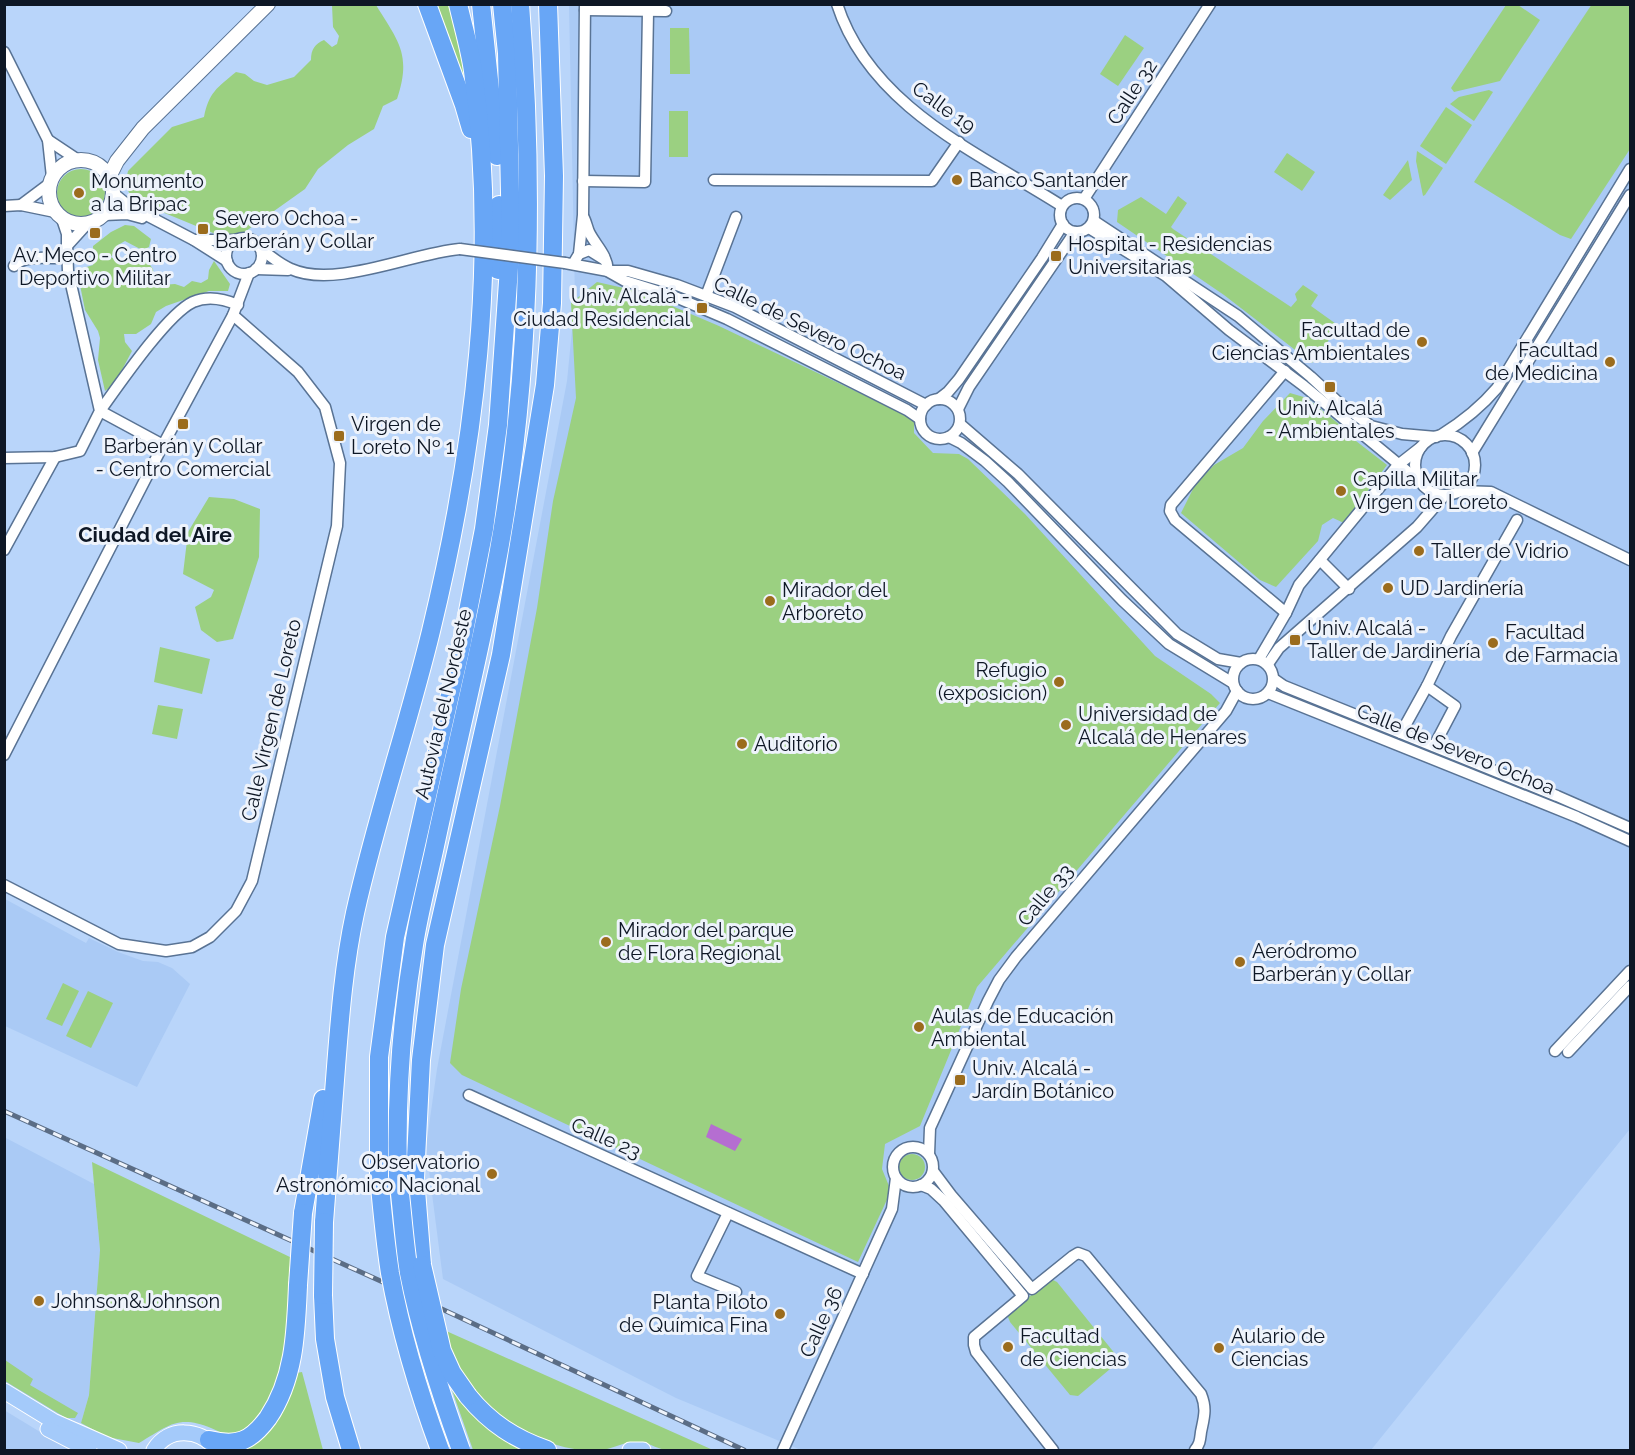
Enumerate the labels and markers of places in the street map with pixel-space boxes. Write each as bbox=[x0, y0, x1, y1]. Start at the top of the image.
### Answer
place label: Banco Santander bbox=[969, 168, 1128, 192]
place label: Monumento a la Bripac bbox=[91, 169, 204, 216]
marker: Banco Santander bbox=[950, 173, 964, 187]
marker: Monumento a la Bripac bbox=[72, 186, 86, 200]
place label: Severo Ochoa - Barberán y Collar bbox=[215, 206, 374, 253]
marker: Severo Ochoa - Barberán y Collar bbox=[196, 222, 210, 236]
marker: Av. Meco - Centro Deportivo Militar bbox=[88, 226, 102, 240]
place label: Hospital - Residencias Universitarias bbox=[1068, 232, 1272, 279]
place label: Av. Meco - Centro Deportivo Militar bbox=[13, 243, 177, 290]
marker: Hospital - Residencias Universitarias bbox=[1049, 249, 1063, 263]
place label: Univ. Alcalá - Ciudad Residencial bbox=[513, 284, 691, 331]
marker: Univ. Alcalá - Ciudad Residencial bbox=[695, 301, 709, 315]
place label: Facultad de Ciencias Ambientales bbox=[1212, 318, 1410, 365]
marker: Facultad de Ciencias Ambientales bbox=[1415, 335, 1429, 349]
place label: Facultad de Medicina bbox=[1485, 338, 1598, 385]
marker: Facultad de Medicina bbox=[1603, 355, 1617, 369]
marker: Univ. Alcalá - Ambientales bbox=[1323, 380, 1337, 394]
place label: Univ. Alcalá - Ambientales bbox=[1265, 396, 1395, 443]
place label: Virgen de Loreto Nº 1 bbox=[351, 412, 455, 459]
marker: Barberán y Collar - Centro Comercial bbox=[176, 417, 190, 431]
marker: Virgen de Loreto Nº 1 bbox=[332, 429, 346, 443]
place label: Barberán y Collar - Centro Comercial bbox=[95, 434, 271, 481]
place label: Capilla Militar Virgen de Loreto bbox=[1353, 467, 1508, 514]
marker: Capilla Militar Virgen de Loreto bbox=[1334, 484, 1348, 498]
place label: Taller de Vidrio bbox=[1431, 539, 1569, 563]
marker: Taller de Vidrio bbox=[1412, 544, 1426, 558]
place label: UD Jardinería bbox=[1400, 576, 1524, 600]
place label: Mirador del Arboreto bbox=[782, 578, 888, 625]
marker: UD Jardinería bbox=[1381, 581, 1395, 595]
marker: Mirador del Arboreto bbox=[763, 594, 777, 608]
place label: Univ. Alcalá - Taller de Jardinería bbox=[1307, 616, 1481, 663]
place label: Facultad de Farmacia bbox=[1505, 620, 1618, 667]
marker: Univ. Alcalá - Taller de Jardinería bbox=[1288, 633, 1302, 647]
marker: Facultad de Farmacia bbox=[1486, 636, 1500, 650]
place label: Refugio (exposicion) bbox=[938, 658, 1047, 705]
marker: Refugio (exposicion) bbox=[1052, 675, 1066, 689]
place label: Universidad de Alcalá de Henares bbox=[1078, 702, 1247, 749]
marker: Universidad de Alcalá de Henares bbox=[1059, 718, 1073, 732]
place label: Auditorio bbox=[754, 732, 838, 756]
marker: Auditorio bbox=[735, 737, 749, 751]
place label: Mirador del parque de Flora Regional bbox=[618, 918, 794, 965]
marker: Mirador del parque de Flora Regional bbox=[599, 935, 613, 949]
place label: Aeródromo Barberán y Collar bbox=[1252, 939, 1411, 986]
marker: Aeródromo Barberán y Collar bbox=[1233, 955, 1247, 969]
place label: Aulas de Educación Ambiental bbox=[931, 1004, 1114, 1051]
marker: Aulas de Educación Ambiental bbox=[912, 1020, 926, 1034]
place label: Univ. Alcalá - Jardín Botánico bbox=[972, 1056, 1114, 1103]
marker: Univ. Alcalá - Jardín Botánico bbox=[953, 1073, 967, 1087]
place label: Observatorio Astronómico Nacional bbox=[276, 1150, 481, 1197]
marker: Observatorio Astronómico Nacional bbox=[485, 1167, 499, 1181]
place label: Johnson&Johnson bbox=[51, 1289, 220, 1313]
place label: Planta Piloto de Química Fina bbox=[619, 1290, 768, 1337]
marker: Johnson&Johnson bbox=[32, 1294, 46, 1308]
marker: Planta Piloto de Química Fina bbox=[773, 1307, 787, 1321]
place label: Facultad de Ciencias bbox=[1020, 1324, 1127, 1371]
place label: Aulario de Ciencias bbox=[1231, 1324, 1325, 1371]
marker: Facultad de Ciencias bbox=[1001, 1340, 1015, 1354]
marker: Aulario de Ciencias bbox=[1212, 1341, 1226, 1355]

